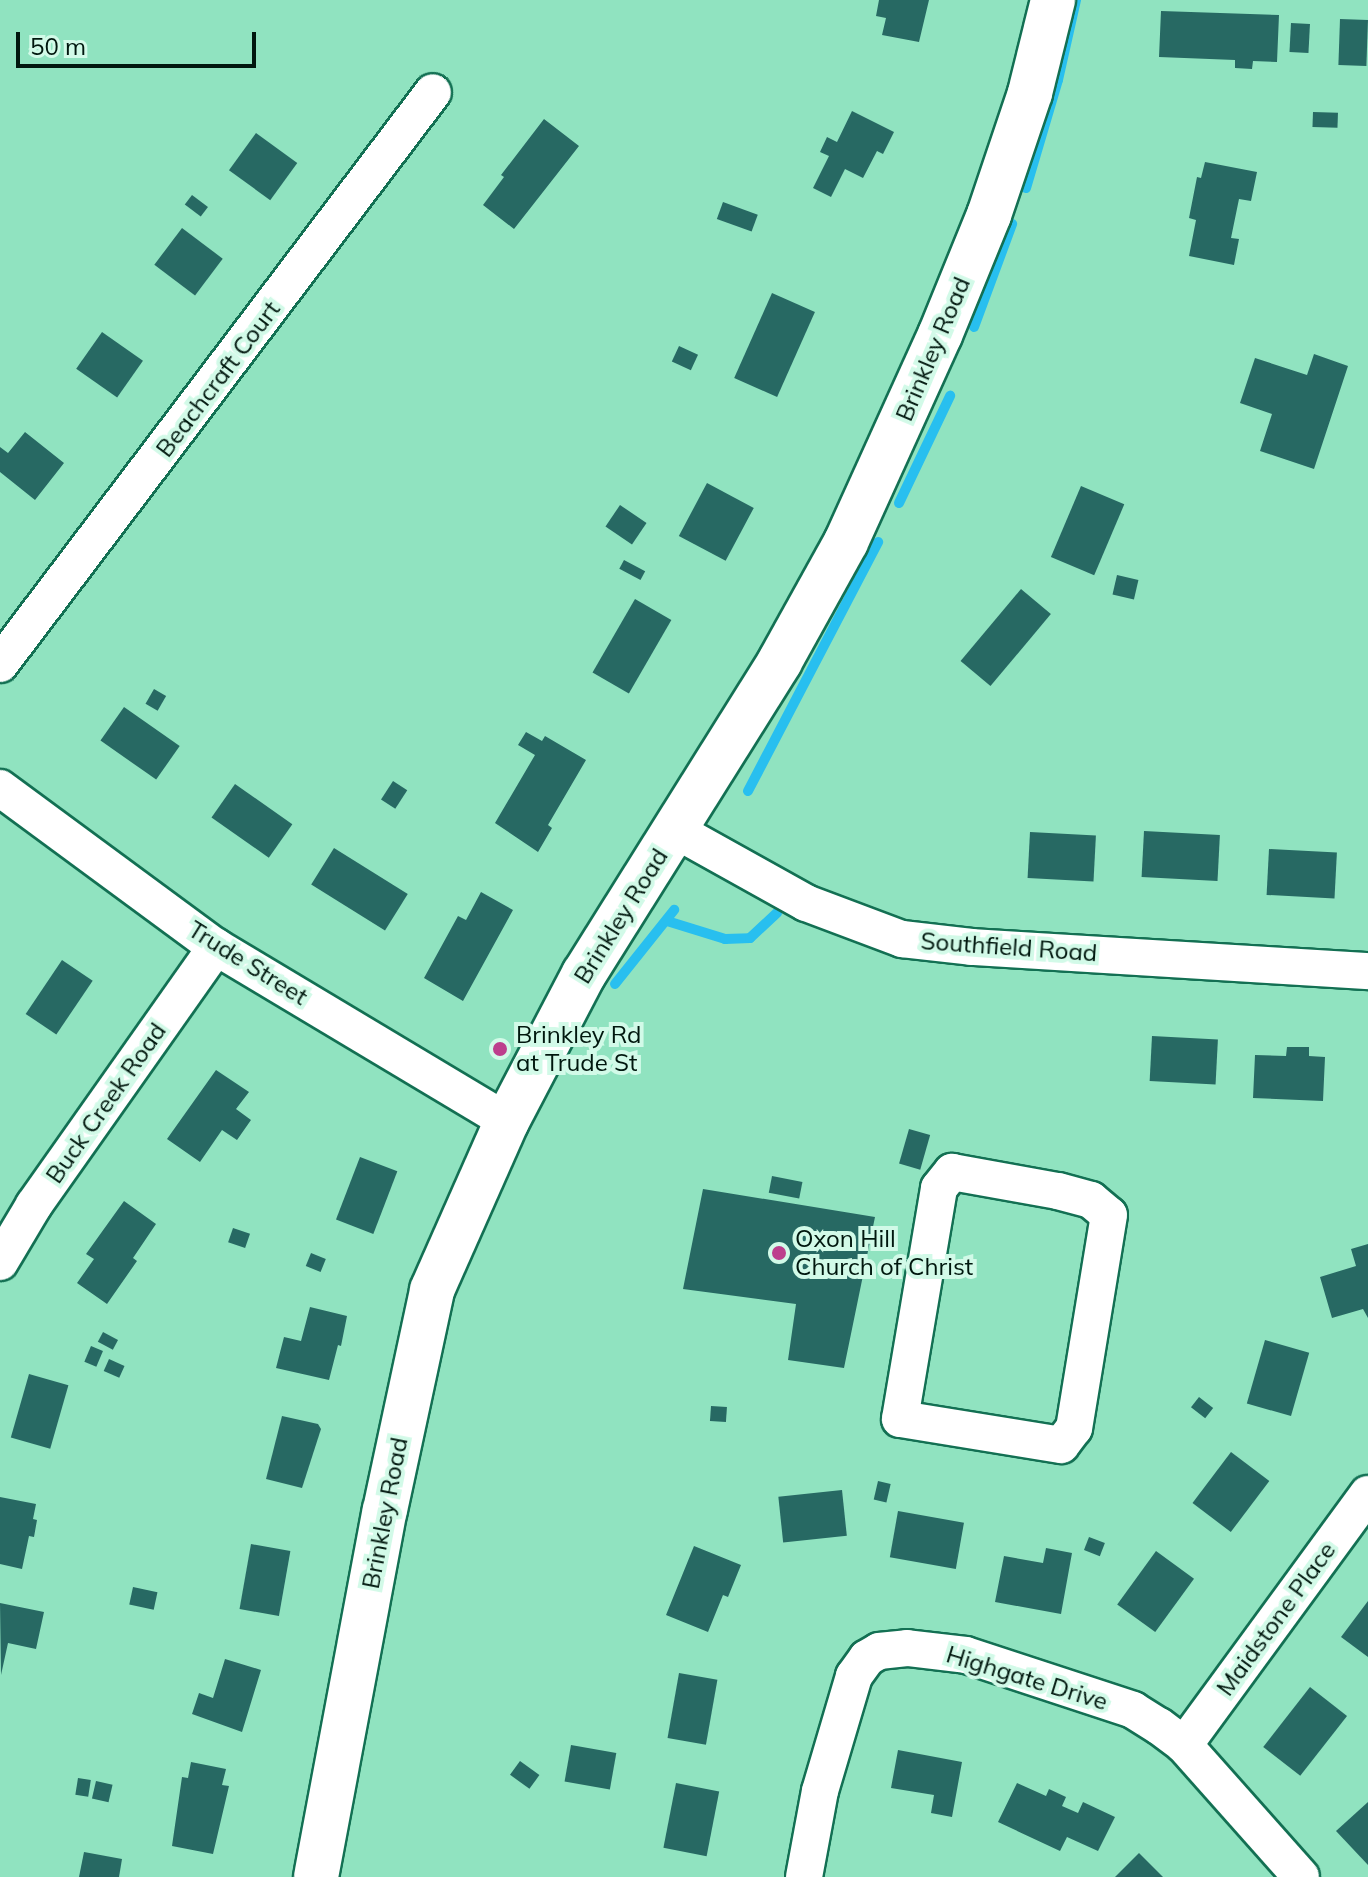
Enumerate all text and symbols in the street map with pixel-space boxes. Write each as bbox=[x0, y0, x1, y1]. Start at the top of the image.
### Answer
scale bar bbox=[20, 16, 260, 66]
text: 50 m bbox=[30, 31, 86, 61]
street label: Brinkley Road bbox=[890, 273, 976, 425]
street label: Beachcraft Court bbox=[150, 295, 286, 463]
street label: Brinkley Road bbox=[568, 843, 674, 989]
street label: Trude Street bbox=[183, 915, 313, 1011]
street label: Southfield Road bbox=[920, 926, 1098, 968]
street label: Buck Creek Road bbox=[40, 1017, 172, 1189]
place label: Brinkley Rd at Trude St bbox=[516, 1021, 642, 1077]
marker: Brinkley Rd at Trude St bbox=[491, 1040, 509, 1058]
place label: Oxon Hill Church of Christ bbox=[795, 1225, 973, 1281]
marker: Oxon Hill Church of Christ bbox=[770, 1244, 788, 1262]
street label: Brinkley Road bbox=[356, 1435, 414, 1591]
street label: Maidstone Place bbox=[1211, 1537, 1341, 1701]
street label: Highgate Drive bbox=[943, 1640, 1111, 1716]

